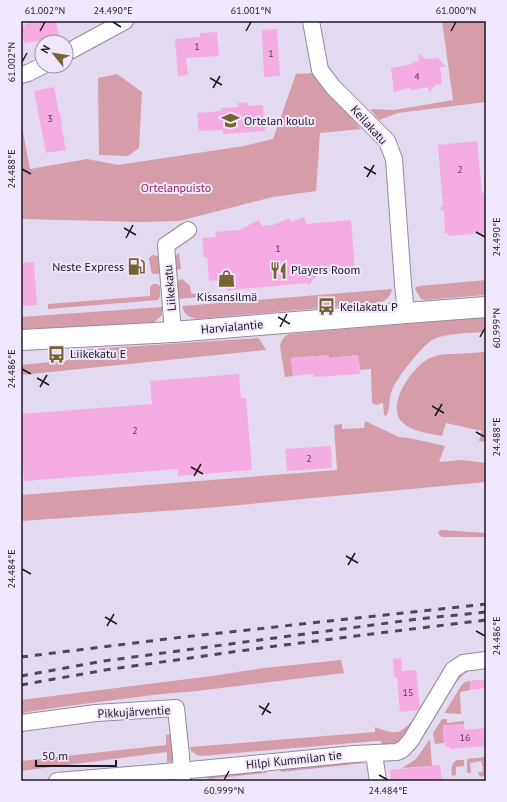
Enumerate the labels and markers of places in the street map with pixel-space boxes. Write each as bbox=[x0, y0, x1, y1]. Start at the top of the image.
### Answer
school or university icon: Ortelan koulu bbox=[221, 111, 241, 131]
place label: Ortelan koulu bbox=[244, 113, 314, 128]
fuel station icon: Neste Express bbox=[127, 257, 147, 277]
place label: Neste Express bbox=[52, 259, 124, 274]
restaurant icon: Players Room bbox=[268, 260, 288, 280]
place label: Players Room bbox=[291, 262, 360, 277]
shop icon: Kissansilmä bbox=[217, 268, 237, 288]
place label: Kissansilmä bbox=[197, 289, 257, 304]
bus stop icon: Keilakatu P bbox=[317, 297, 337, 317]
place label: Keilakatu P bbox=[340, 299, 398, 314]
bus stop icon: Liikekatu E bbox=[47, 344, 67, 364]
place label: Liikekatu E bbox=[70, 346, 126, 361]

